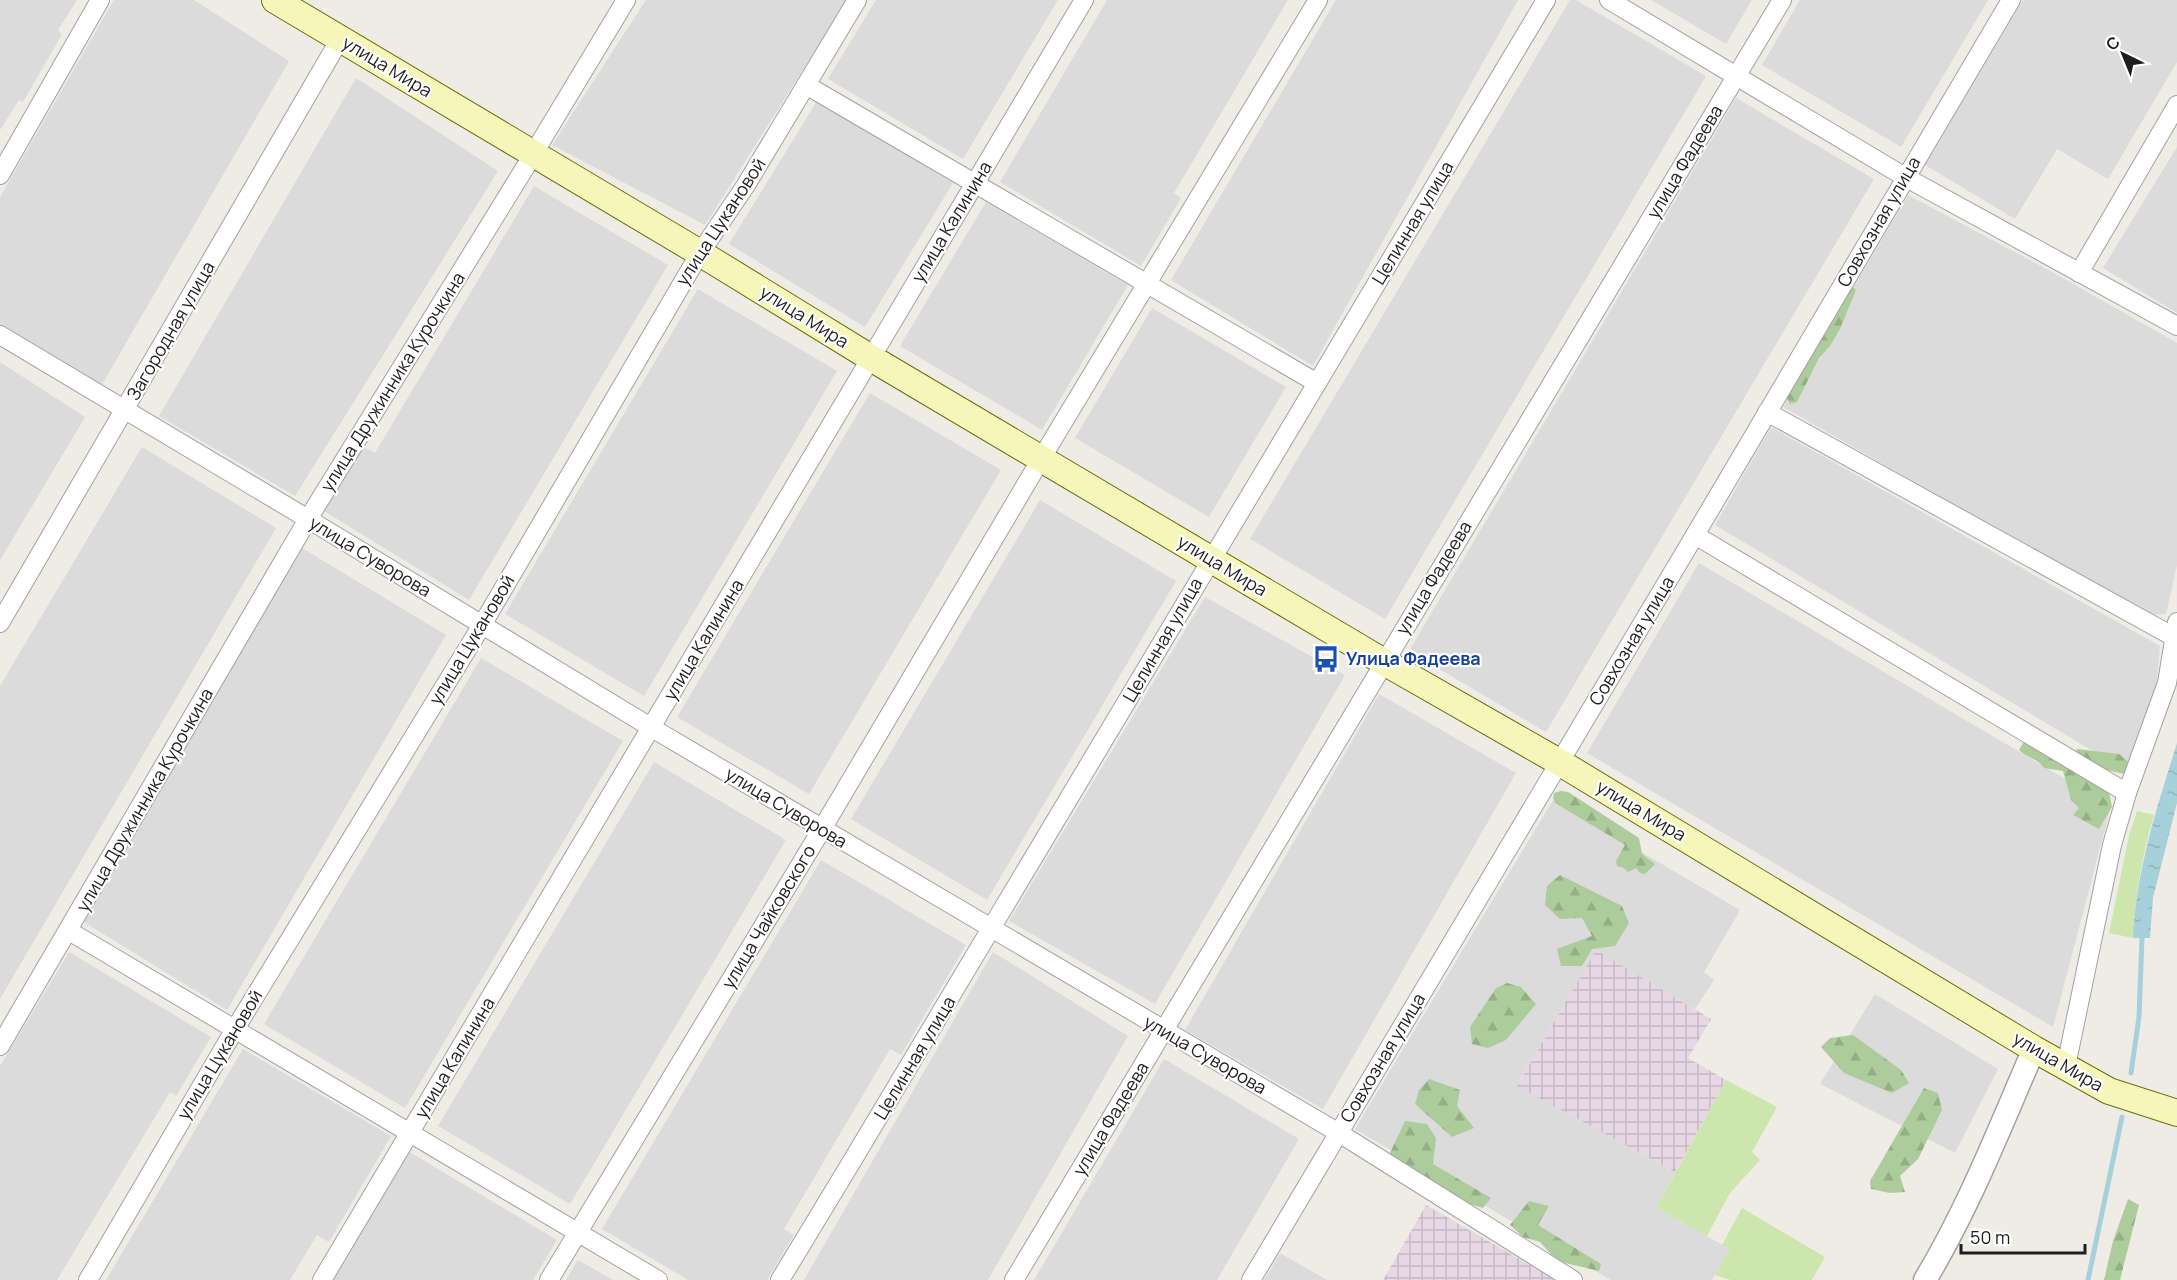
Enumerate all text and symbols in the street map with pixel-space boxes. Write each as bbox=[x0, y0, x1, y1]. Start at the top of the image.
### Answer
north arrow bbox=[2093, 24, 2153, 84]
street label: улица Мира bbox=[338, 30, 437, 102]
text: С bbox=[2101, 31, 2125, 55]
street label: улица Фадеева bbox=[1641, 100, 1728, 223]
street label: Совхозная улица bbox=[1831, 152, 1925, 291]
street label: улица Цукановой bbox=[670, 153, 770, 290]
street label: улица Калинина bbox=[906, 156, 997, 286]
street label: Целинная улица bbox=[1366, 156, 1458, 289]
street label: Загородная улица bbox=[121, 257, 220, 404]
street label: улица Дружинника Курочкина bbox=[315, 267, 470, 496]
street label: улица Мира bbox=[756, 279, 853, 353]
street label: улица Суворова bbox=[305, 510, 436, 602]
street label: улица Фадеева bbox=[1390, 516, 1477, 639]
street label: улица Мира bbox=[1173, 529, 1272, 601]
street label: улица Цукановой bbox=[423, 570, 519, 709]
street label: Совхозная улица bbox=[1583, 571, 1679, 710]
street label: Целинная улица bbox=[1117, 573, 1207, 706]
street label: улица Калинина bbox=[658, 574, 749, 704]
bus stop icon: Улица Фадеева bbox=[1311, 644, 1341, 674]
place label: Улица Фадеева bbox=[1346, 646, 1481, 670]
street label: улица Дружинника Курочкина bbox=[70, 683, 218, 916]
street label: улица Суворова bbox=[721, 761, 852, 853]
street label: улица Мира bbox=[1592, 774, 1691, 846]
street label: улица Чайковского bbox=[716, 840, 821, 993]
street label: улица Цукановой bbox=[171, 985, 267, 1124]
street label: Совхозная улица bbox=[1334, 988, 1430, 1127]
street label: Целинная улица bbox=[868, 991, 960, 1124]
street label: улица Калинина bbox=[409, 992, 500, 1122]
street label: улица Суворова bbox=[1140, 1009, 1271, 1099]
street label: улица Мира bbox=[2009, 1026, 2108, 1097]
street label: улица Фадеева bbox=[1067, 1057, 1154, 1180]
scale bar bbox=[1961, 1217, 2086, 1255]
text: 50 m bbox=[1970, 1225, 2010, 1249]

